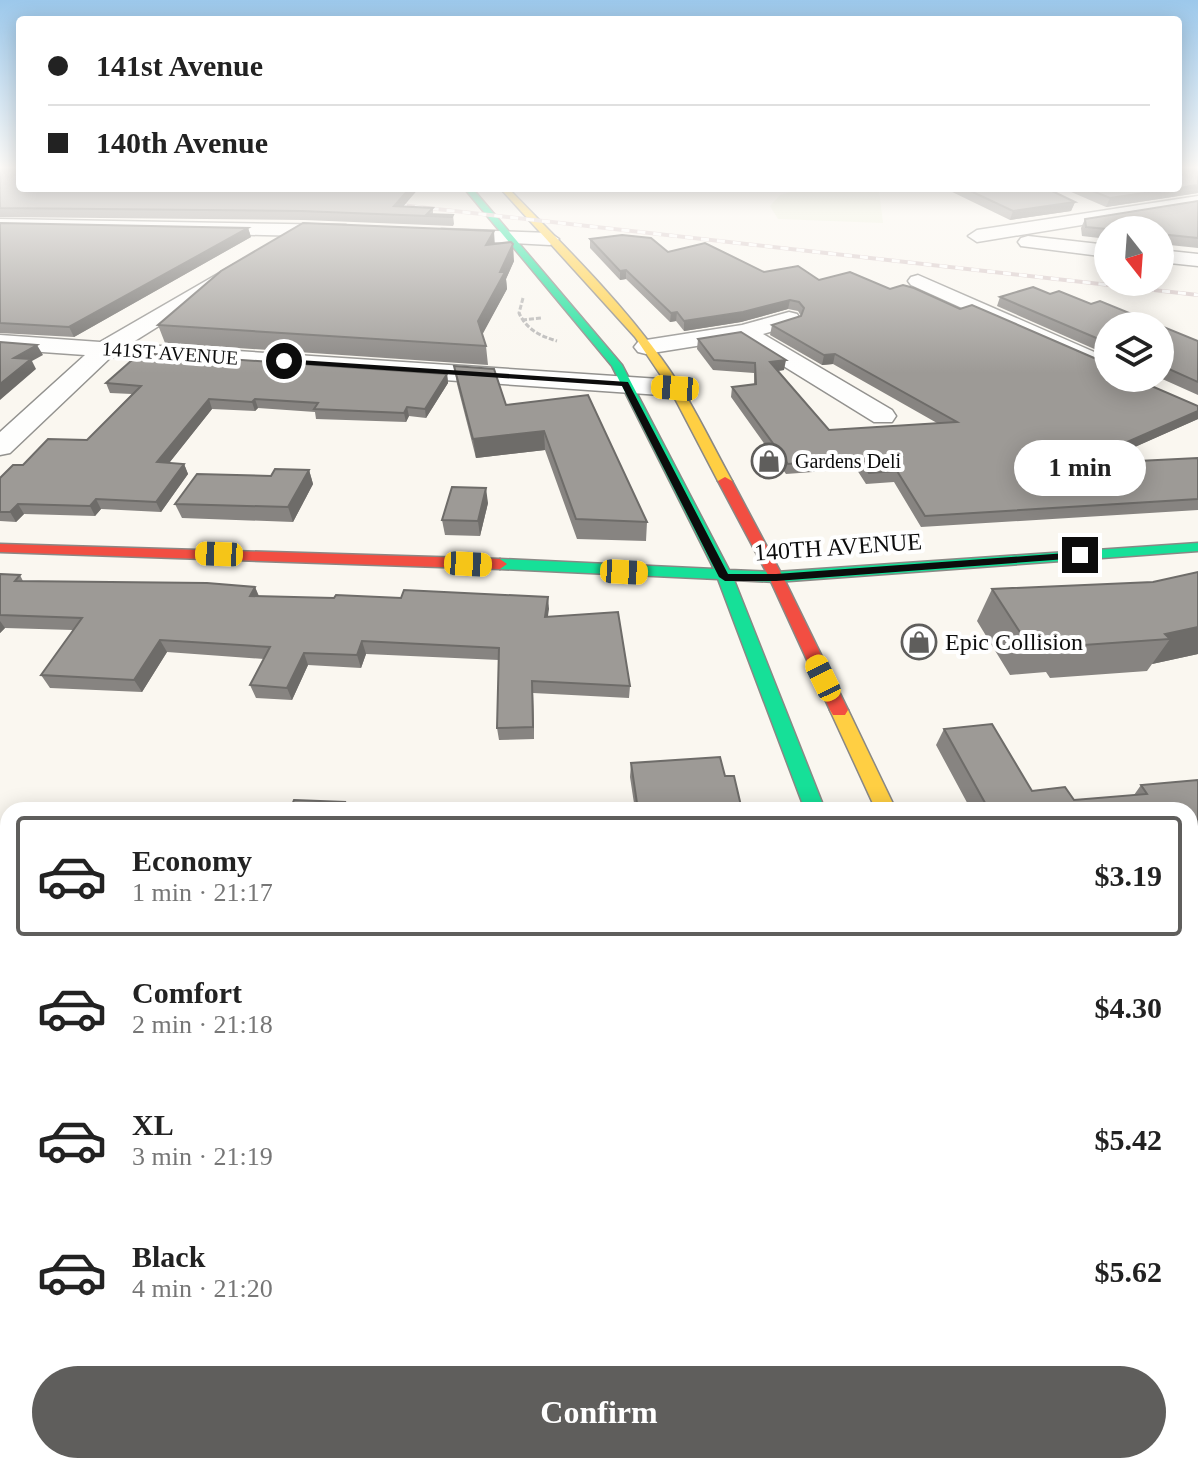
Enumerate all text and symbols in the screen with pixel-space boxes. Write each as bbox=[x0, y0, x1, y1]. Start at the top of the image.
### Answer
text: 141st Avenue bbox=[96, 49, 263, 82]
text: 140th Avenue bbox=[96, 126, 268, 159]
north arrow bbox=[1094, 216, 1174, 296]
map controls bbox=[1094, 216, 1174, 392]
button: layers bbox=[1094, 312, 1174, 392]
street label: 141ST AVENUE bbox=[101, 337, 239, 369]
route start bbox=[266, 343, 302, 379]
car bbox=[650, 374, 700, 402]
callout: 1 min bbox=[1014, 439, 1146, 495]
shop icon: Gardens Deli bbox=[750, 442, 788, 480]
place label: Gardens Deli bbox=[795, 450, 902, 472]
text: 1 min bbox=[1049, 453, 1111, 482]
street label: 140TH AVENUE bbox=[753, 528, 923, 566]
route end bbox=[1062, 537, 1098, 573]
car bbox=[195, 541, 243, 567]
car bbox=[443, 551, 493, 577]
car bbox=[599, 559, 649, 585]
shop icon: Epic Collision bbox=[900, 623, 938, 661]
place label: Epic Collision bbox=[945, 629, 1083, 655]
car bbox=[802, 651, 844, 705]
icon: car bbox=[36, 840, 108, 912]
text: Economy bbox=[132, 844, 252, 877]
text: $3.19 bbox=[1095, 859, 1162, 892]
text: 1 min · 21:17 bbox=[132, 878, 273, 907]
icon: car bbox=[36, 972, 108, 1044]
text: Comfort bbox=[132, 976, 242, 1009]
text: $4.30 bbox=[1095, 991, 1162, 1024]
text: 2 min · 21:18 bbox=[132, 1010, 273, 1039]
icon: car bbox=[36, 1104, 108, 1176]
text: XL bbox=[132, 1108, 174, 1141]
text: $5.42 bbox=[1095, 1123, 1162, 1156]
text: 3 min · 21:19 bbox=[132, 1142, 273, 1171]
icon: car bbox=[36, 1236, 108, 1308]
text: Black bbox=[132, 1240, 205, 1273]
text: $5.62 bbox=[1095, 1255, 1162, 1288]
text: 4 min · 21:20 bbox=[132, 1274, 273, 1303]
button: Confirm bbox=[32, 1366, 1166, 1458]

